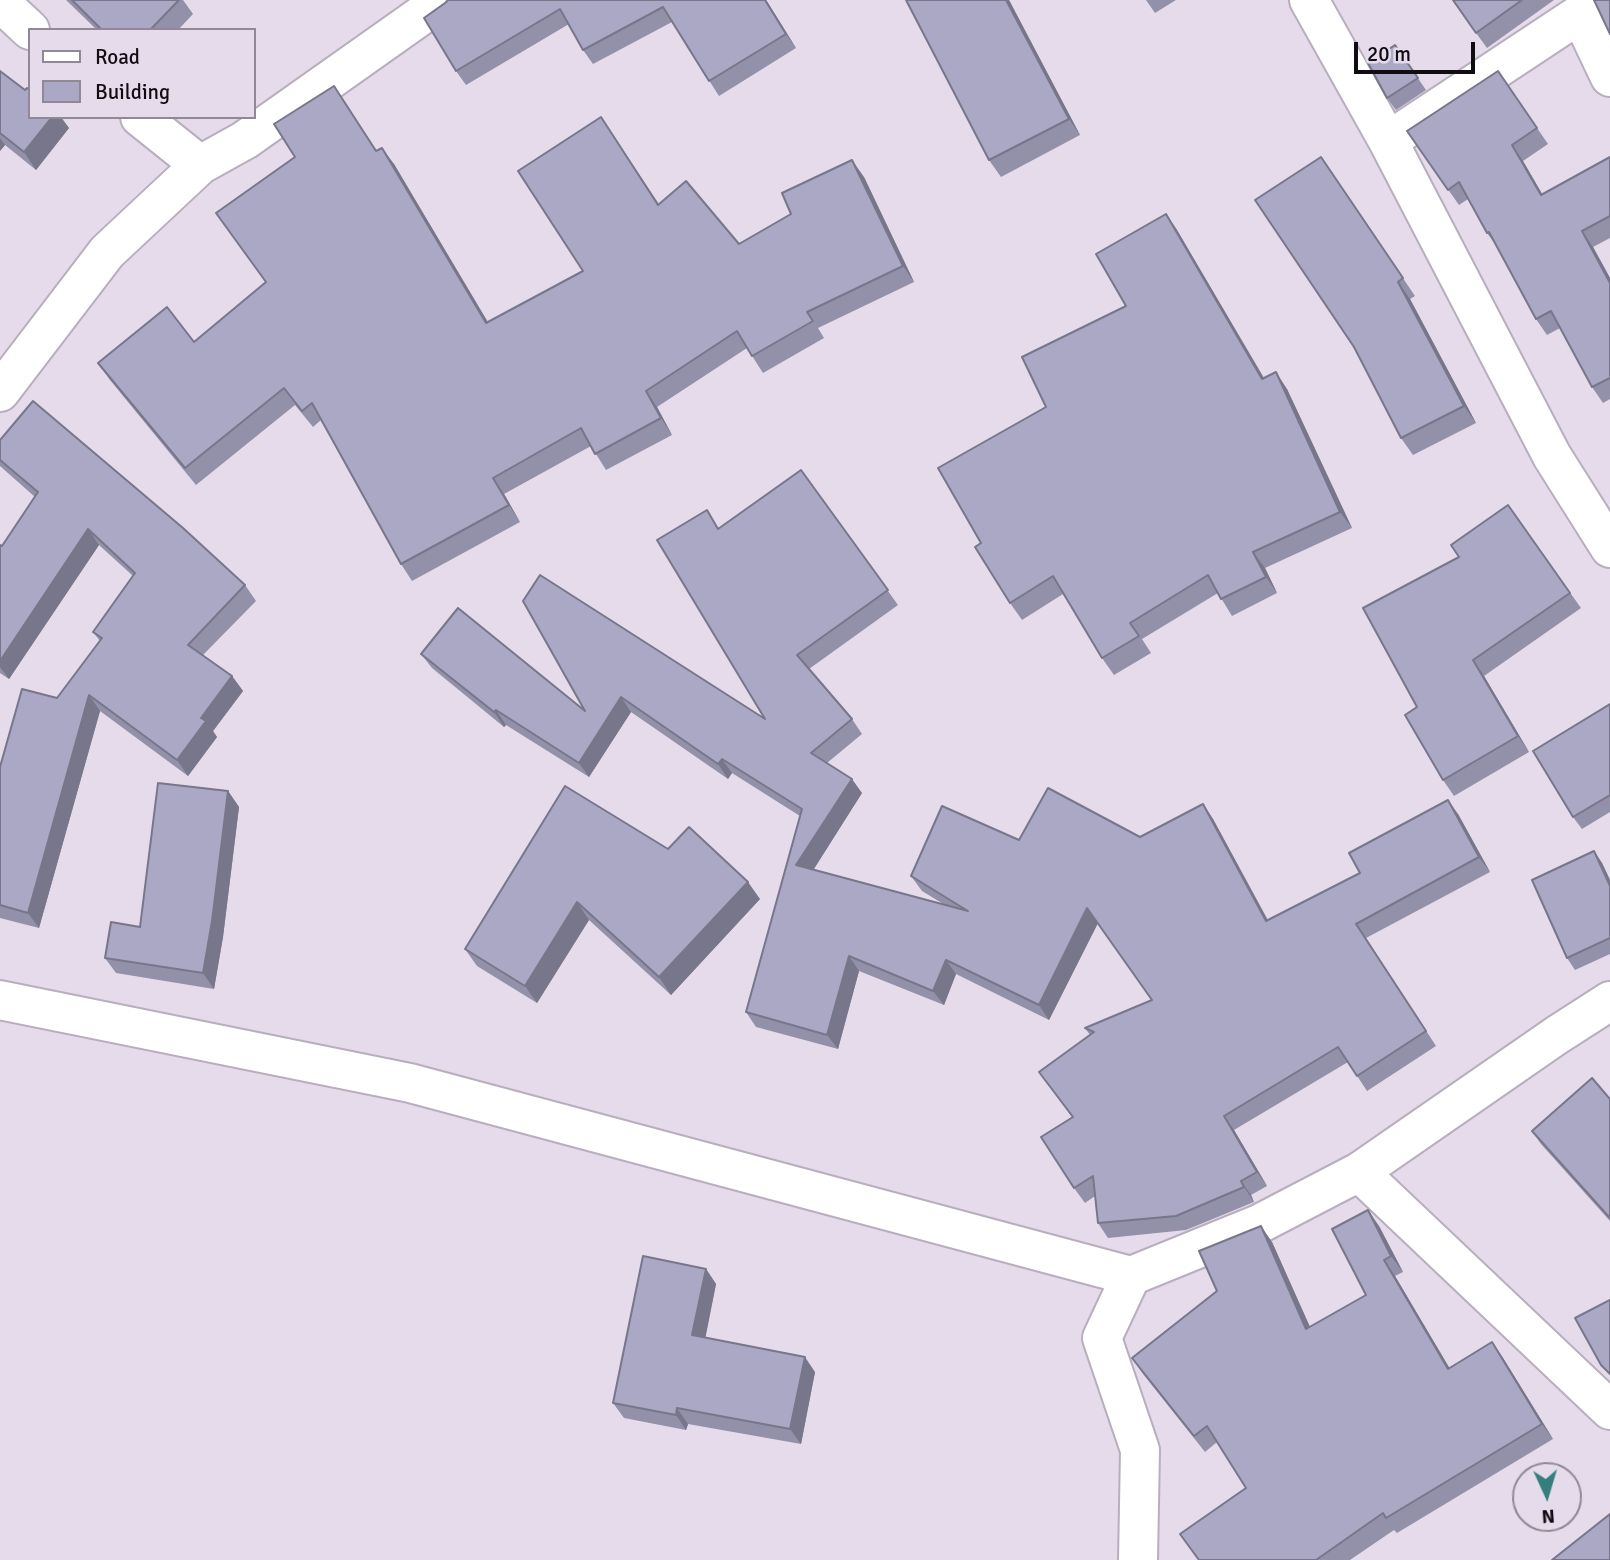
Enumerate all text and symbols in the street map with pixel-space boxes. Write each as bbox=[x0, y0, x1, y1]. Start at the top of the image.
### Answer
legend bbox=[28, 28, 256, 119]
scale bar bbox=[1358, 28, 1479, 72]
text: 20 m bbox=[1367, 41, 1411, 67]
text: Road bbox=[95, 44, 140, 70]
text: Building bbox=[95, 79, 170, 105]
north arrow bbox=[1512, 1462, 1582, 1532]
text: N bbox=[1541, 1504, 1556, 1528]

